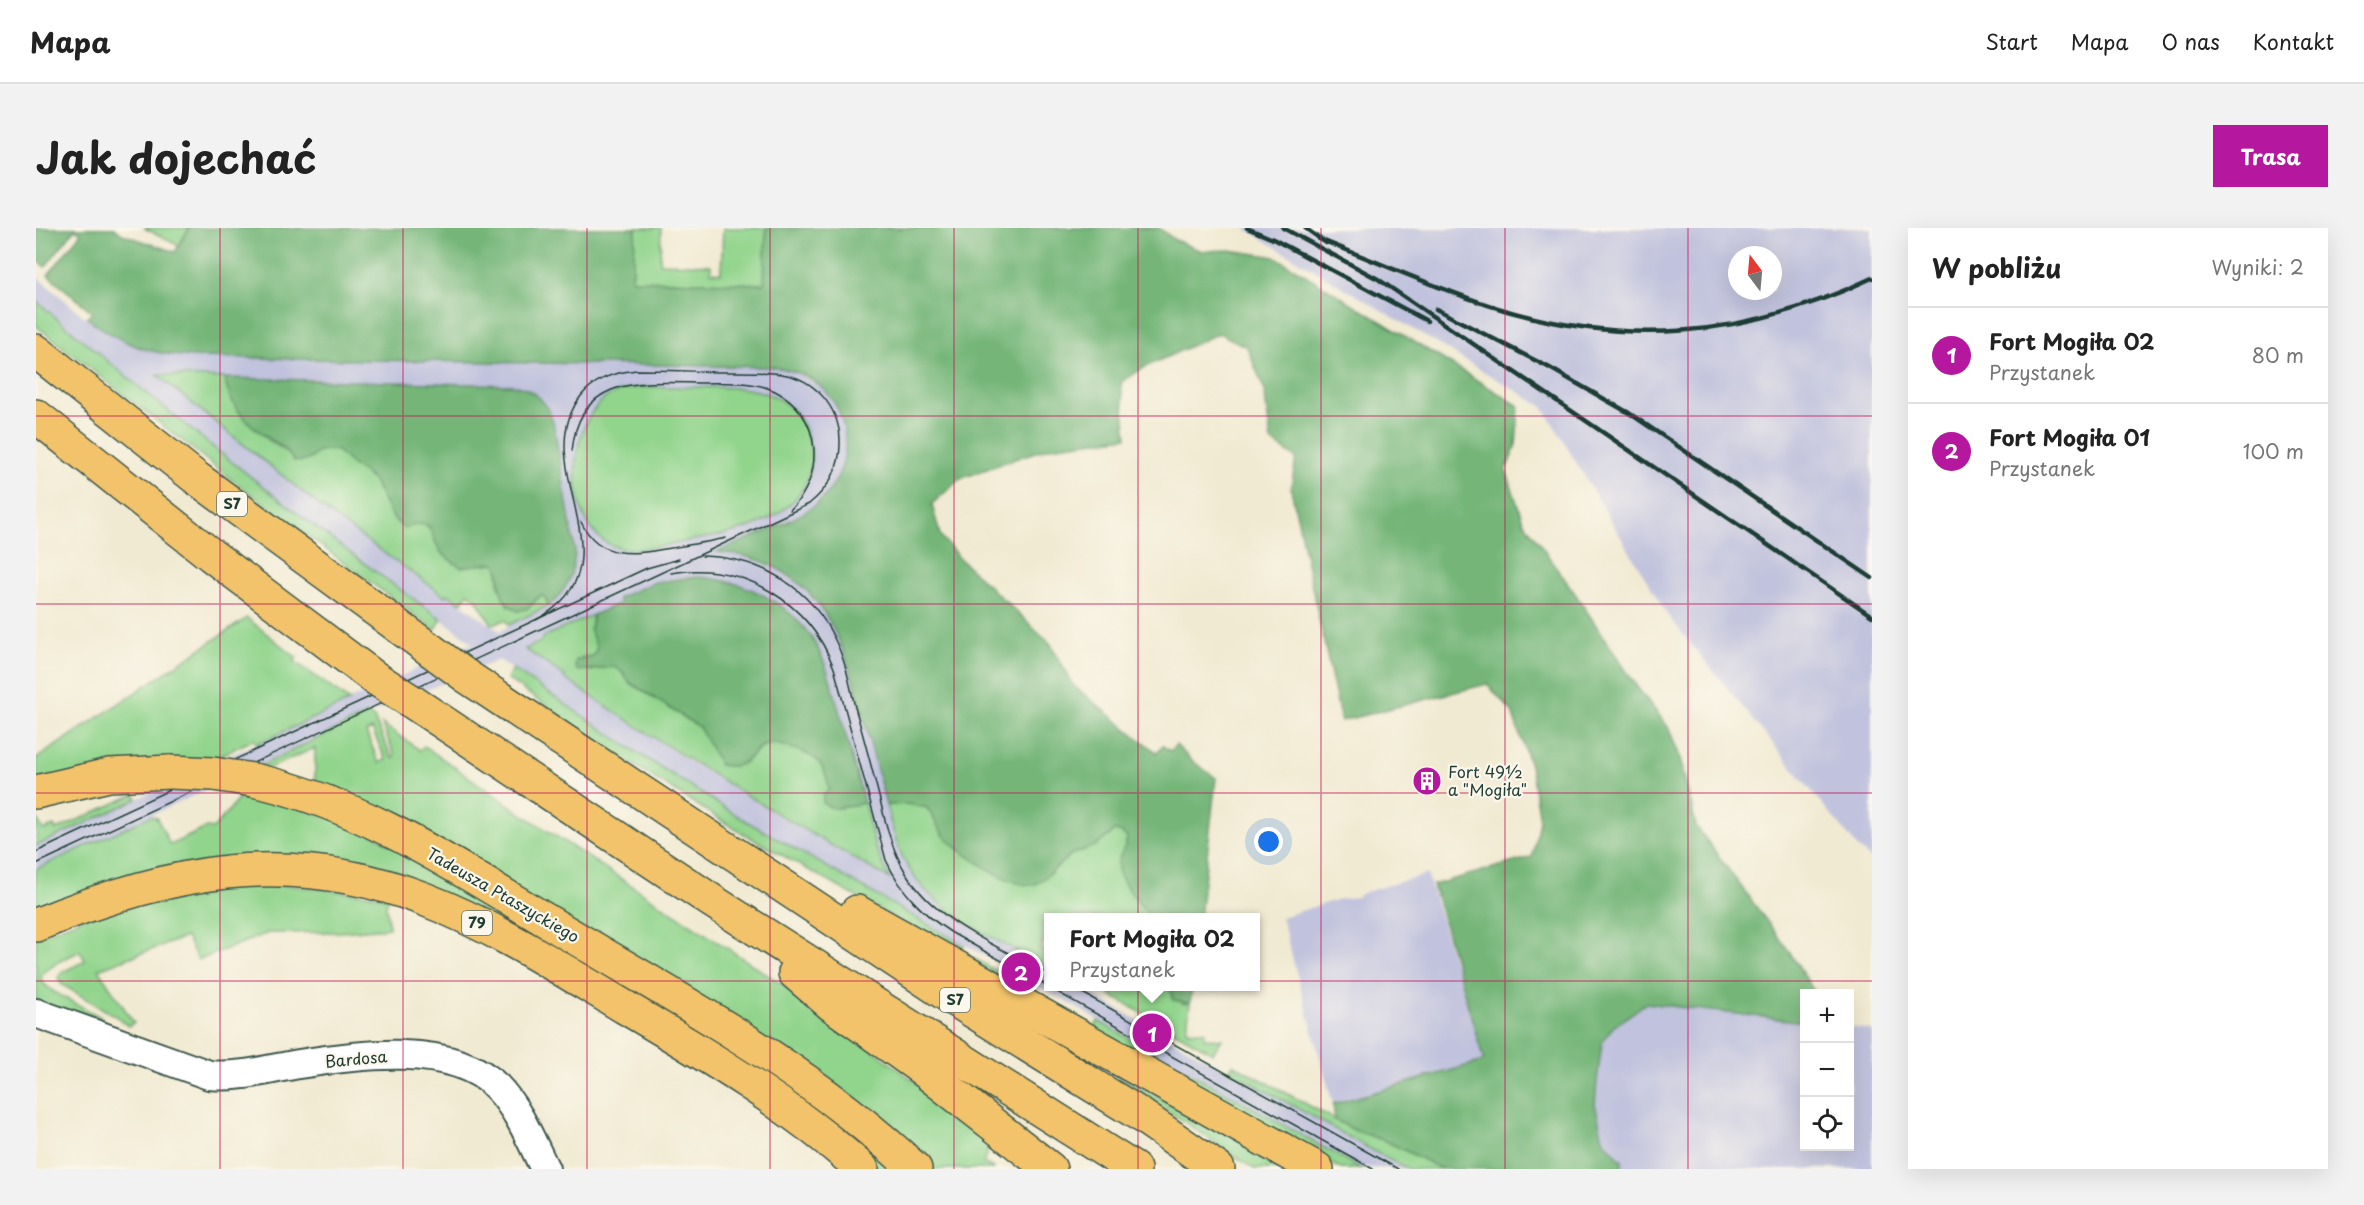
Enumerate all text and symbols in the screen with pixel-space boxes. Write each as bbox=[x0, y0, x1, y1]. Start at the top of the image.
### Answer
text: Mapa bbox=[30, 20, 111, 63]
text: Start bbox=[1986, 25, 2038, 57]
text: Mapa bbox=[2071, 25, 2129, 57]
text: O nas bbox=[2162, 25, 2220, 57]
text: Kontakt bbox=[2253, 25, 2334, 57]
text: Jak dojechać bbox=[36, 125, 317, 188]
button: Trasa bbox=[2213, 125, 2328, 187]
north arrow bbox=[1728, 246, 1782, 300]
text: W pobliżu bbox=[1932, 248, 2061, 287]
text: Wyniki: 2 bbox=[2211, 252, 2304, 282]
text: Fort Mogiła 02 bbox=[1989, 324, 2154, 357]
text: 1 bbox=[1947, 340, 1956, 370]
text: 80 m bbox=[2252, 340, 2304, 370]
text: Przystanek bbox=[1989, 357, 2095, 387]
text: Fort Mogiła 01 bbox=[1989, 420, 2150, 453]
text: 2 bbox=[1944, 436, 1959, 466]
text: 100 m bbox=[2243, 436, 2304, 466]
text: Przystanek bbox=[1989, 453, 2095, 483]
road number: S7 bbox=[217, 492, 247, 516]
place label: Fort 49½ a "Mogiła" bbox=[1448, 759, 1527, 801]
building icon: Fort 49½ a "Mogiła" bbox=[1411, 765, 1443, 797]
your location bbox=[1254, 827, 1283, 856]
street label: Tadeusza Ptaszyckiego bbox=[423, 841, 584, 948]
road number: 79 bbox=[462, 911, 492, 935]
popup bbox=[1044, 913, 1260, 991]
text: Fort Mogiła 02 bbox=[1069, 921, 1235, 954]
pin: 2 bbox=[1002, 950, 1040, 994]
text: Przystanek bbox=[1069, 954, 1175, 984]
road number: S7 bbox=[940, 988, 970, 1012]
map controls bbox=[1800, 989, 1854, 1151]
button: + bbox=[1800, 989, 1854, 1043]
pin: 1 bbox=[1132, 1010, 1172, 1056]
street label: Bardosa bbox=[324, 1043, 388, 1073]
button: − bbox=[1800, 1043, 1854, 1097]
button: locate bbox=[1800, 1097, 1854, 1151]

